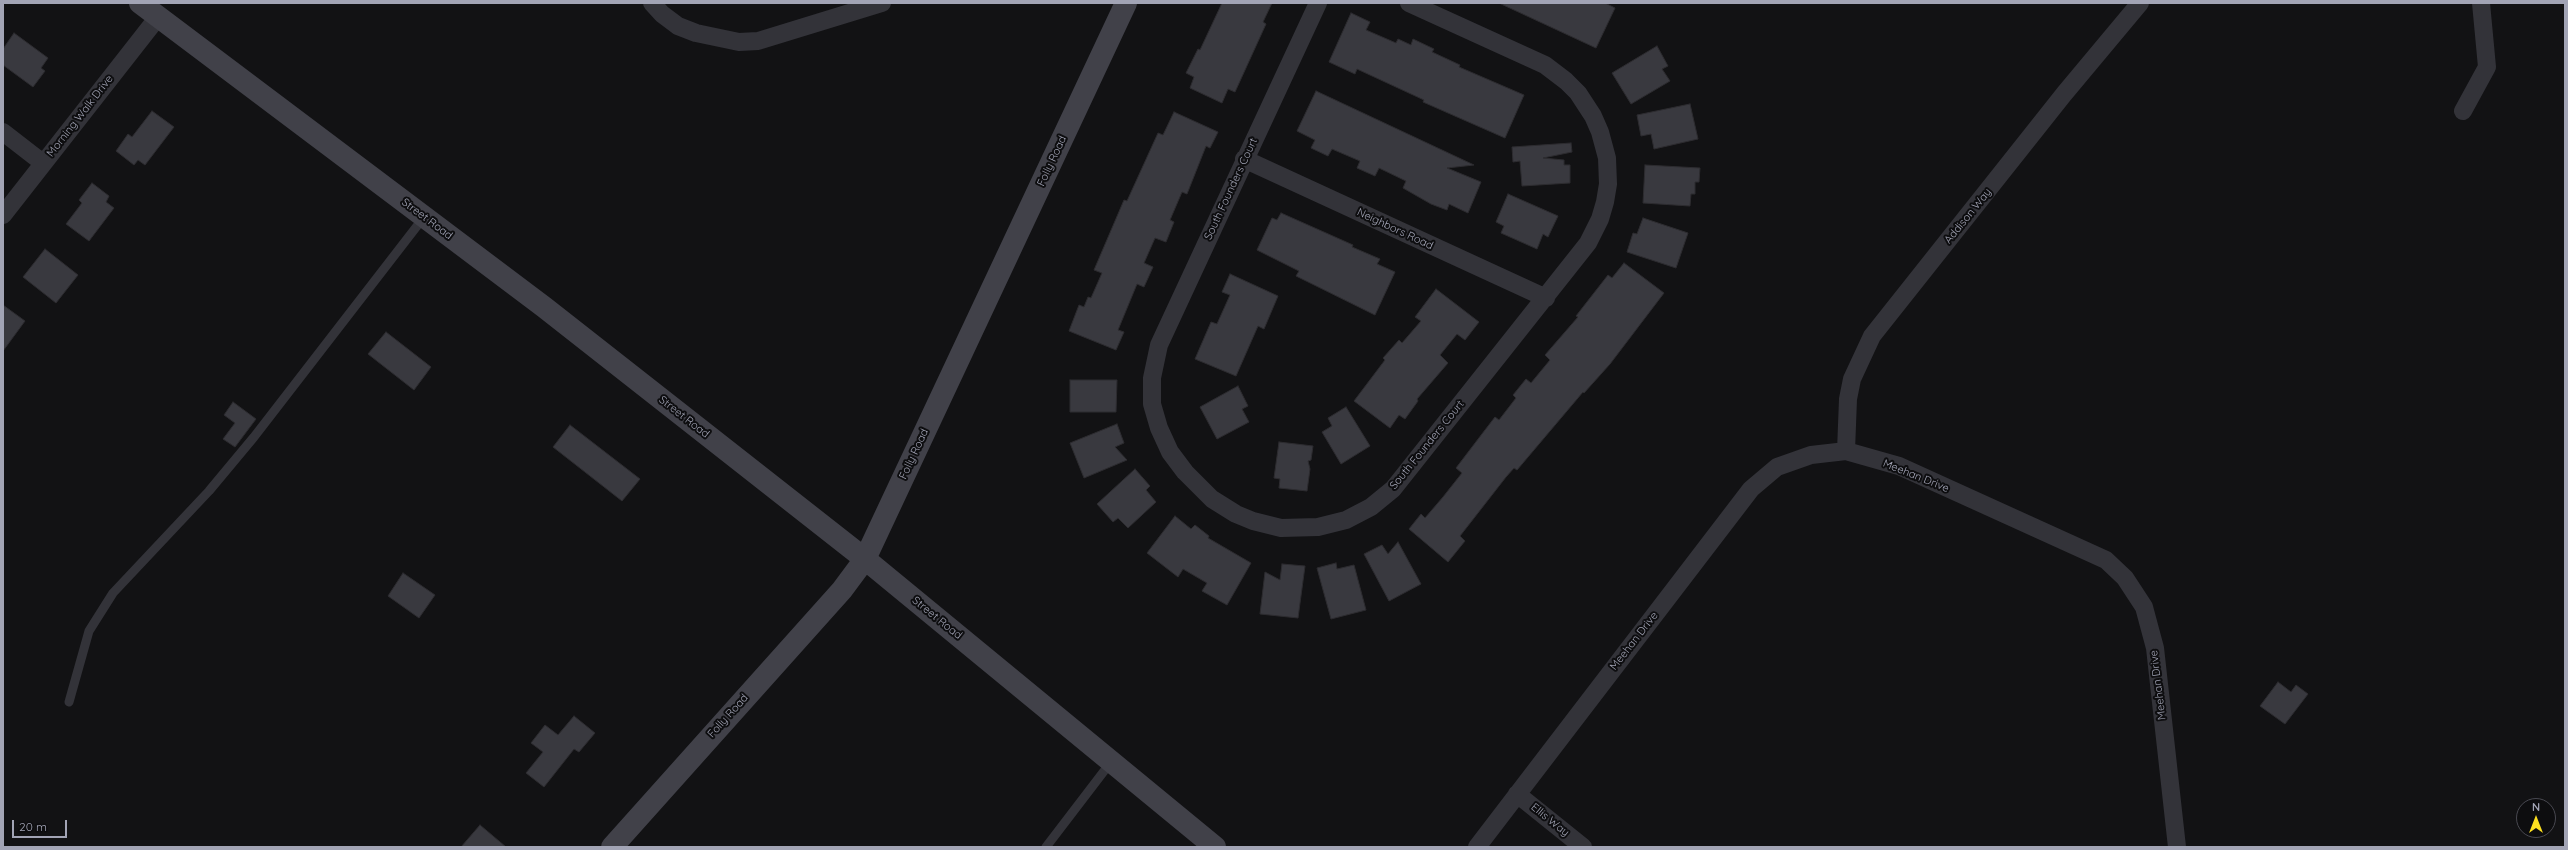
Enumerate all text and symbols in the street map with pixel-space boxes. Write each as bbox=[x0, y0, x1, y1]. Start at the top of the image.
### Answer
street label: Morning Walk Drive bbox=[44, 73, 116, 159]
street label: Folly Road bbox=[1035, 134, 1069, 188]
street label: South Founders Court bbox=[1202, 136, 1260, 242]
street label: Addison Way bbox=[1942, 186, 1994, 246]
street label: Street Road bbox=[399, 196, 455, 242]
street label: Neighbors Road bbox=[1355, 206, 1435, 252]
street label: Street Road bbox=[656, 393, 712, 441]
street label: South Founders Court bbox=[1387, 398, 1467, 492]
street label: Folly Road bbox=[897, 427, 931, 481]
street label: Meehan Drive bbox=[1881, 457, 1951, 495]
street label: Street Road bbox=[909, 594, 965, 642]
street label: Meehan Drive bbox=[1607, 609, 1661, 673]
street label: Meehan Drive bbox=[2147, 649, 2169, 721]
street label: Folly Road bbox=[705, 691, 751, 741]
north arrow bbox=[2516, 798, 2556, 838]
text: N bbox=[2532, 800, 2540, 814]
street label: Ellis Way bbox=[1528, 801, 1572, 839]
scale bar bbox=[14, 812, 69, 838]
text: 20 m bbox=[19, 819, 47, 834]

